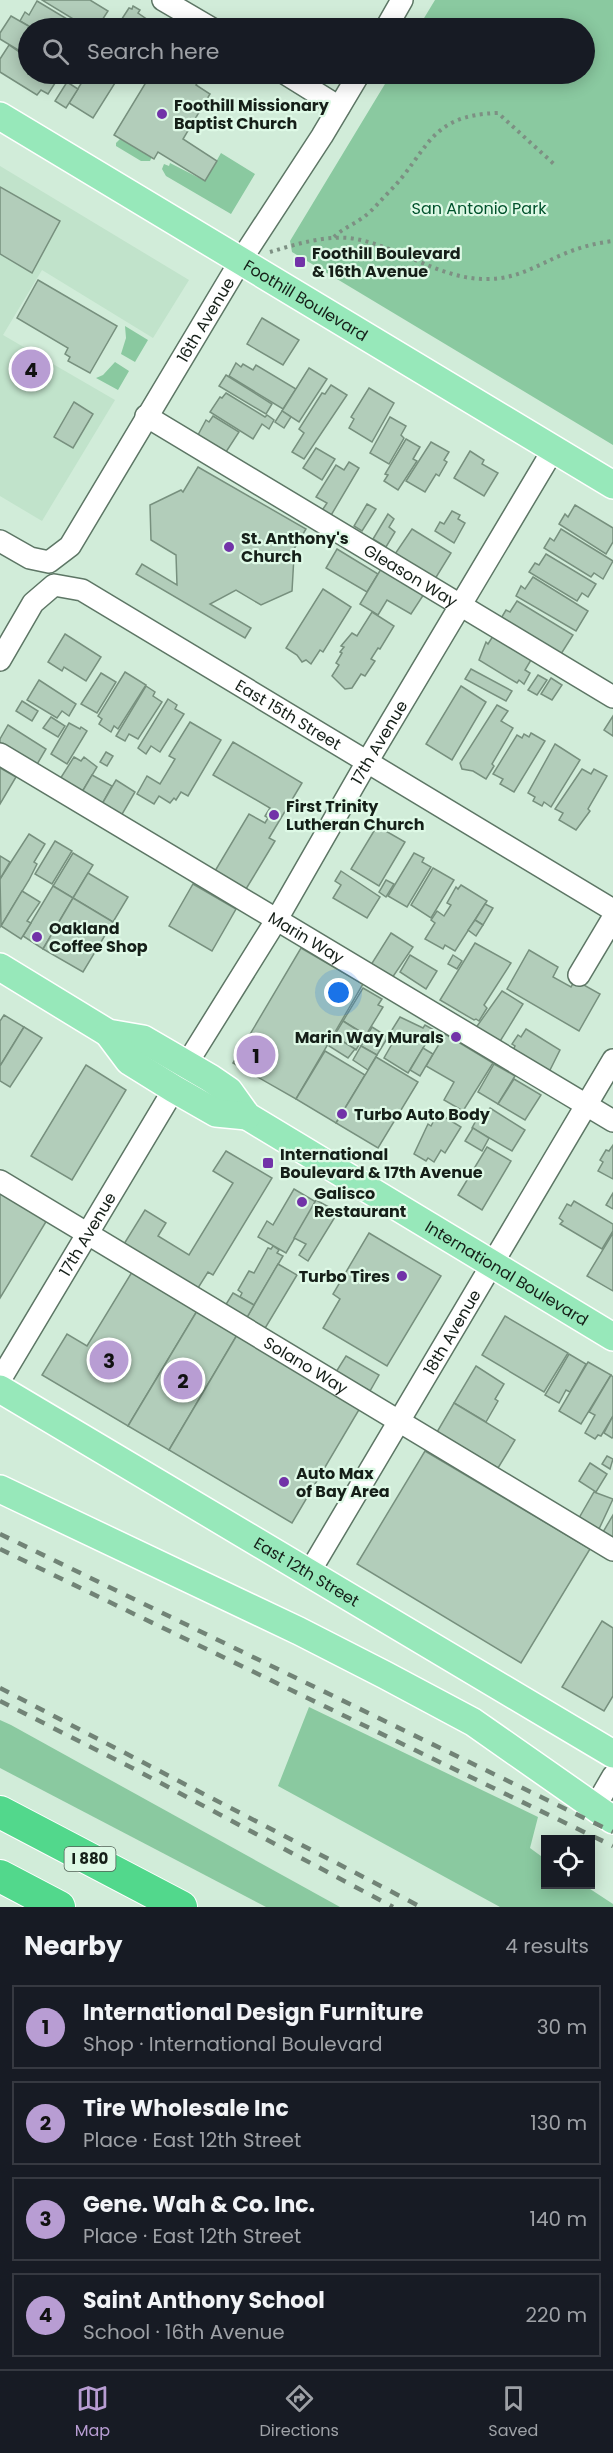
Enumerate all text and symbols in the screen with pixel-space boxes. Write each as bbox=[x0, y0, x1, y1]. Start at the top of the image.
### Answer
search box bbox=[18, 18, 595, 84]
icon: search bbox=[39, 35, 72, 68]
text: Search here bbox=[87, 36, 220, 67]
place label: Foothill Missionary Baptist Church bbox=[174, 94, 330, 135]
marker: Foothill Missionary Baptist Church bbox=[155, 107, 169, 121]
park label: San Antonio Park bbox=[412, 197, 547, 220]
place label: Foothill Boulevard & 16th Avenue bbox=[312, 242, 461, 283]
street label: Foothill Boulevard bbox=[239, 254, 372, 347]
marker: Foothill Boulevard & 16th Avenue bbox=[293, 255, 307, 269]
street label: 16th Avenue bbox=[171, 273, 240, 367]
pin: 4 bbox=[12, 346, 51, 392]
place label: St. Anthony's Church bbox=[241, 527, 349, 568]
street label: Gleason Way bbox=[359, 539, 462, 613]
marker: St. Anthony's Church bbox=[222, 540, 236, 554]
street label: East 15th Street bbox=[231, 674, 346, 756]
street label: 17th Avenue bbox=[345, 696, 413, 789]
place label: First Trinity Lutheran Church bbox=[286, 795, 425, 836]
marker: First Trinity Lutheran Church bbox=[267, 808, 281, 822]
street label: Marin Way bbox=[264, 906, 348, 969]
place label: Oakland Coffee Shop bbox=[49, 917, 148, 958]
marker: Oakland Coffee Shop bbox=[30, 930, 44, 944]
your location bbox=[324, 978, 353, 1007]
place label: Marin Way Murals bbox=[295, 1026, 444, 1049]
marker: Marin Way Murals bbox=[449, 1030, 463, 1044]
pin: 1 bbox=[236, 1032, 276, 1078]
place label: Turbo Auto Body bbox=[354, 1103, 491, 1126]
marker: Turbo Auto Body bbox=[335, 1107, 349, 1121]
place label: International Boulevard & 17th Avenue bbox=[280, 1143, 483, 1184]
marker: International Boulevard & 17th Avenue bbox=[261, 1156, 275, 1170]
place label: Galisco Restaurant bbox=[314, 1182, 406, 1223]
street label: 17th Avenue bbox=[54, 1188, 122, 1281]
marker: Galisco Restaurant bbox=[295, 1195, 309, 1209]
street label: International Boulevard bbox=[421, 1215, 593, 1332]
place label: Turbo Tires bbox=[299, 1265, 390, 1288]
marker: Turbo Tires bbox=[395, 1269, 409, 1283]
street label: 18th Avenue bbox=[418, 1285, 487, 1379]
street label: Solano Way bbox=[259, 1331, 352, 1400]
pin: 3 bbox=[90, 1338, 128, 1382]
pin: 2 bbox=[164, 1358, 202, 1402]
place label: Auto Max of Bay Area bbox=[296, 1462, 390, 1503]
marker: Auto Max of Bay Area bbox=[277, 1475, 291, 1489]
street label: East 12th Street bbox=[249, 1532, 364, 1613]
map controls bbox=[541, 1835, 595, 1889]
button: locate bbox=[541, 1835, 595, 1889]
road number: I 880 bbox=[64, 1847, 116, 1871]
text: Nearby bbox=[24, 1928, 122, 1964]
text: 4 results bbox=[505, 1932, 589, 1960]
text: International Design Furniture bbox=[83, 1997, 423, 2028]
text: 1 bbox=[42, 2013, 49, 2041]
text: 30 m bbox=[537, 2013, 587, 2041]
text: Shop · International Boulevard bbox=[83, 2030, 382, 2058]
text: Tire Wholesale Inc bbox=[83, 2093, 289, 2124]
text: 2 bbox=[40, 2109, 51, 2137]
text: 130 m bbox=[530, 2109, 587, 2137]
text: Place · East 12th Street bbox=[83, 2126, 301, 2154]
text: Gene. Wah & Co. Inc. bbox=[83, 2189, 315, 2220]
text: 3 bbox=[39, 2205, 52, 2233]
text: 140 m bbox=[530, 2205, 587, 2233]
text: Place · East 12th Street bbox=[83, 2222, 301, 2250]
text: Saint Anthony School bbox=[83, 2285, 325, 2316]
text: 4 bbox=[39, 2301, 52, 2329]
text: 220 m bbox=[526, 2301, 587, 2329]
text: School · 16th Avenue bbox=[83, 2318, 285, 2346]
tab: Map bbox=[75, 2382, 110, 2443]
tab: Directions bbox=[260, 2382, 339, 2443]
tab: Saved bbox=[488, 2382, 538, 2443]

